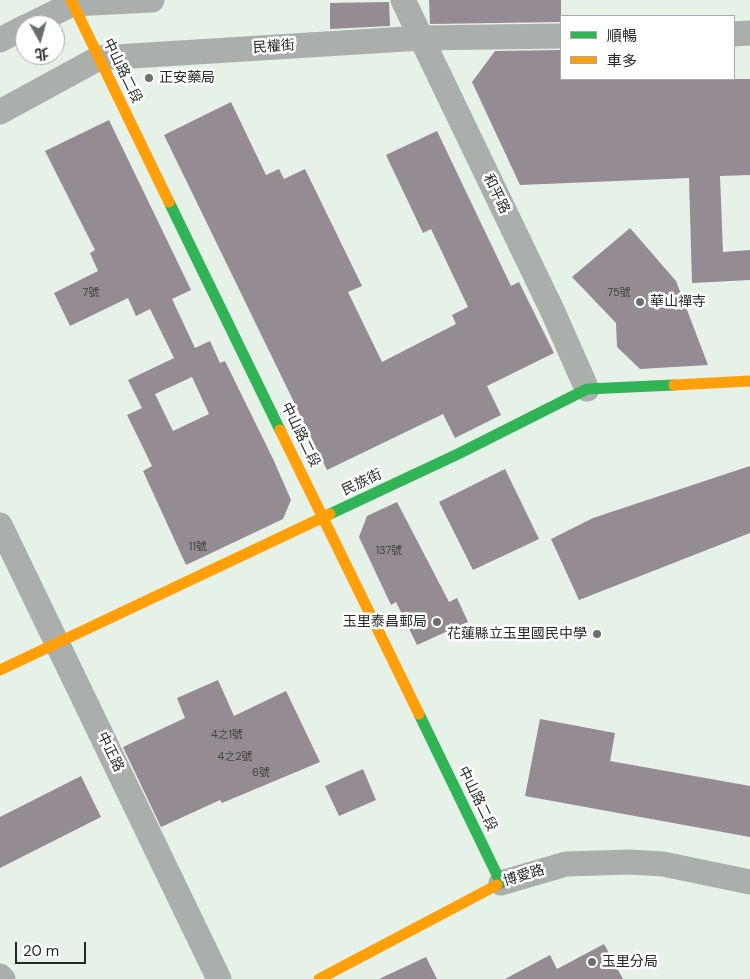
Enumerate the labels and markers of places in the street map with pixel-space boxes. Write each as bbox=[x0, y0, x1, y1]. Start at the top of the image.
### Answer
place label: 正安藥局 bbox=[159, 70, 215, 86]
marker: 正安藥局 bbox=[143, 72, 155, 84]
place label: 華山禪寺 bbox=[650, 294, 706, 310]
marker: 華山禪寺 bbox=[634, 296, 646, 308]
place label: 玉里泰昌郵局 bbox=[343, 614, 427, 630]
marker: 玉里泰昌郵局 bbox=[431, 616, 443, 628]
place label: 花蓮縣立玉里國民中學 bbox=[447, 626, 587, 642]
marker: 花蓮縣立玉里國民中學 bbox=[591, 628, 603, 640]
place label: 玉里分局 bbox=[602, 954, 658, 970]
marker: 玉里分局 bbox=[586, 956, 598, 968]

